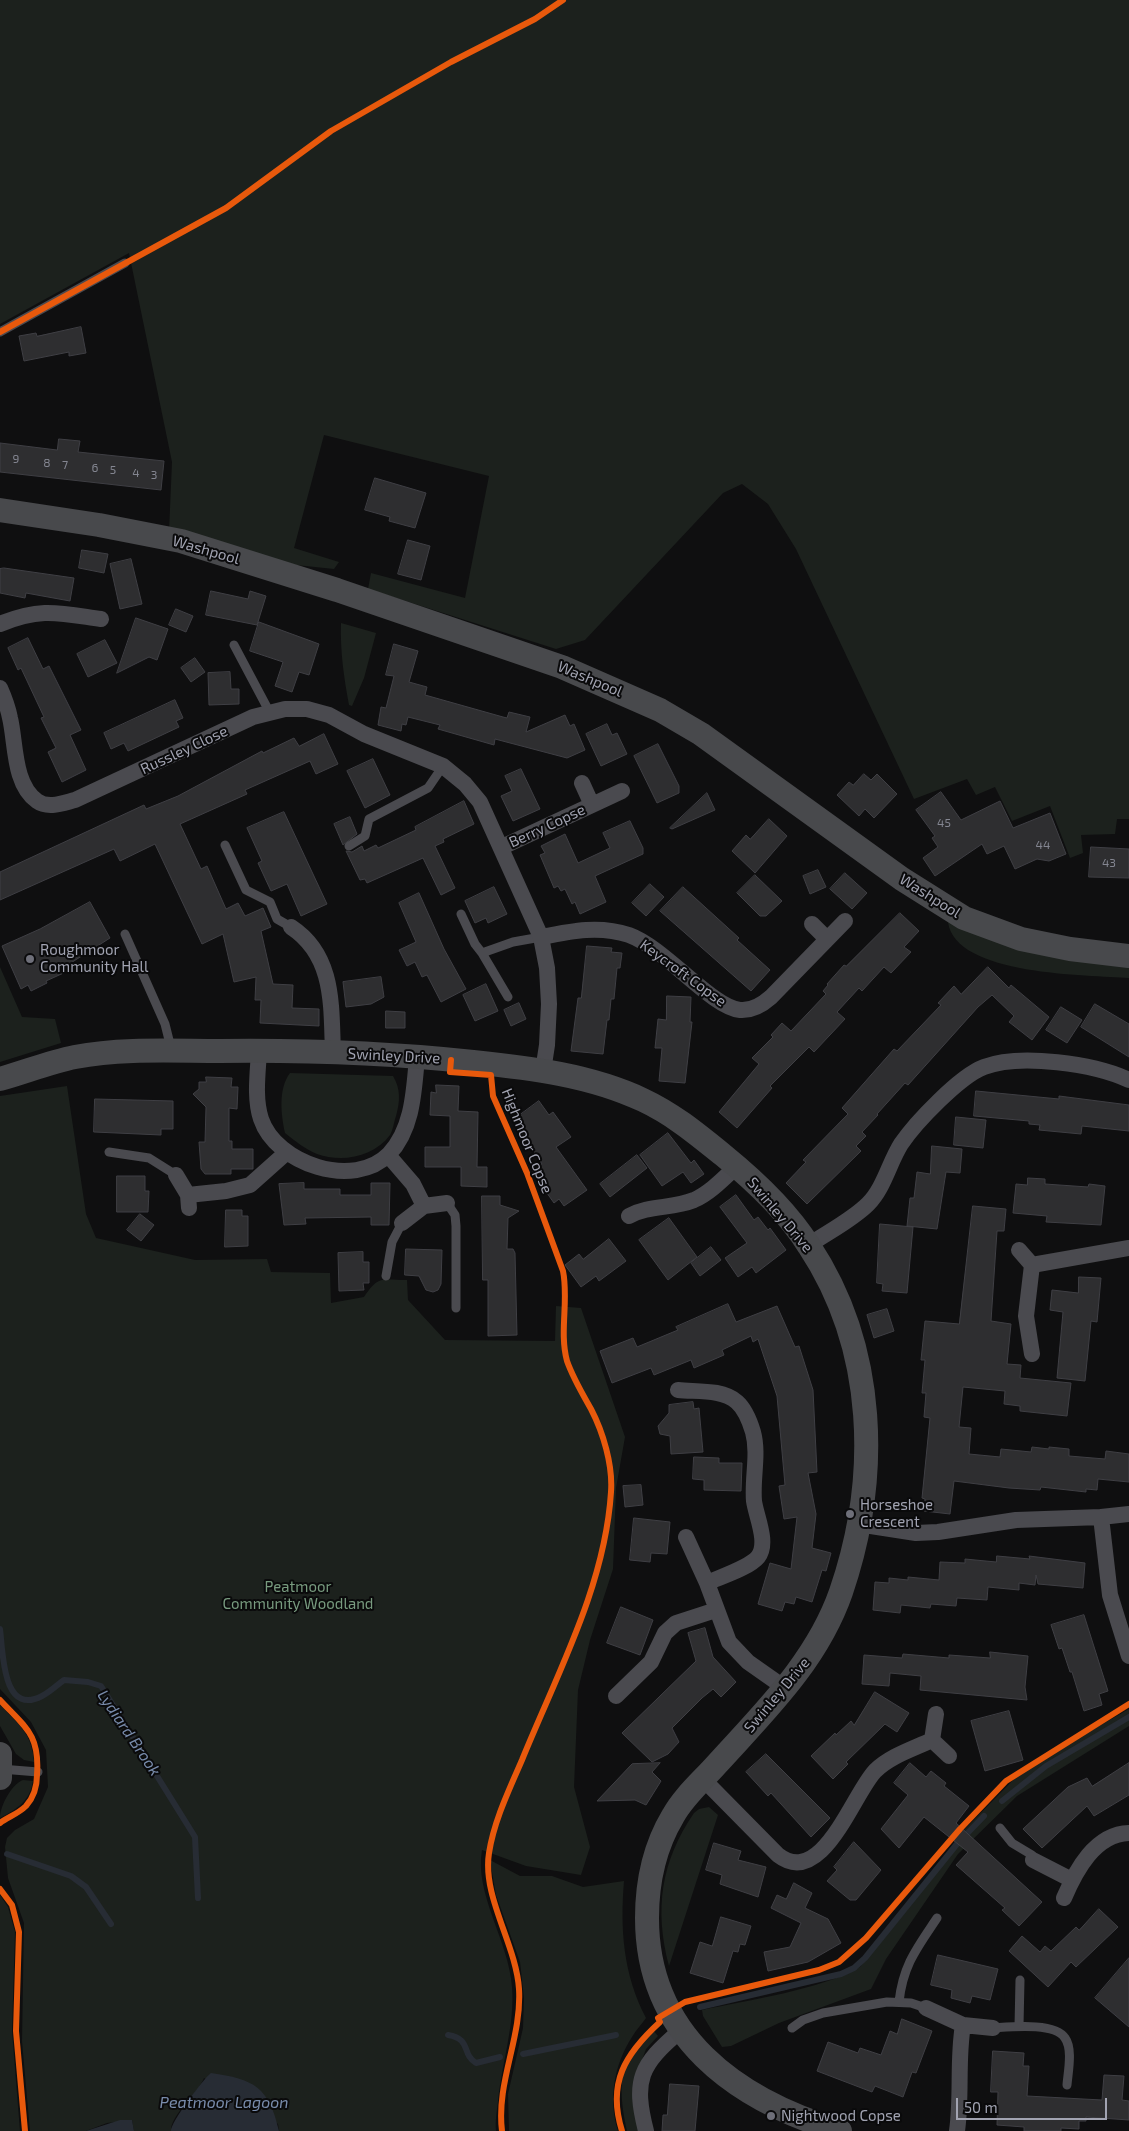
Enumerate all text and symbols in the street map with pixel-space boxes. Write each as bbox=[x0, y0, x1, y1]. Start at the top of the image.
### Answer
house number: 9 bbox=[13, 452, 19, 466]
house number: 8 bbox=[43, 456, 51, 470]
house number: 7 bbox=[62, 458, 68, 472]
house number: 6 bbox=[92, 461, 98, 475]
house number: 5 bbox=[110, 463, 116, 477]
house number: 4 bbox=[132, 466, 140, 480]
house number: 3 bbox=[151, 468, 157, 482]
street label: Washpool bbox=[170, 532, 242, 568]
street label: Washpool bbox=[555, 657, 625, 701]
street label: Russley Close bbox=[138, 722, 230, 778]
street label: Berry Copse bbox=[506, 800, 588, 852]
house number: 45 bbox=[937, 816, 951, 830]
house number: 44 bbox=[1036, 838, 1050, 852]
house number: 43 bbox=[1102, 856, 1116, 870]
street label: Washpool bbox=[896, 870, 964, 922]
street label: Keycroft Copse bbox=[636, 936, 730, 1010]
place label: Roughmoor Community Hall bbox=[40, 941, 148, 976]
marker: Roughmoor Community Hall bbox=[24, 953, 36, 965]
street label: Swinley Drive bbox=[347, 1045, 441, 1067]
street label: Highmoor Copse bbox=[498, 1086, 556, 1196]
street label: Swinley Drive bbox=[743, 1174, 817, 1256]
place label: Horseshoe Crescent bbox=[860, 1496, 933, 1531]
marker: Horseshoe Crescent bbox=[844, 1508, 856, 1520]
park label: Peatmoor Community Woodland bbox=[223, 1578, 373, 1613]
street label: Swinley Drive bbox=[740, 1654, 814, 1736]
water label: Lydiard Brook bbox=[93, 1686, 165, 1780]
scale bar bbox=[959, 2088, 1110, 2120]
water label: Peatmoor Lagoon bbox=[160, 2093, 288, 2113]
text: 50 m bbox=[964, 2098, 998, 2116]
place label: Nightwood Copse bbox=[781, 2107, 901, 2125]
marker: Nightwood Copse bbox=[765, 2110, 777, 2122]

